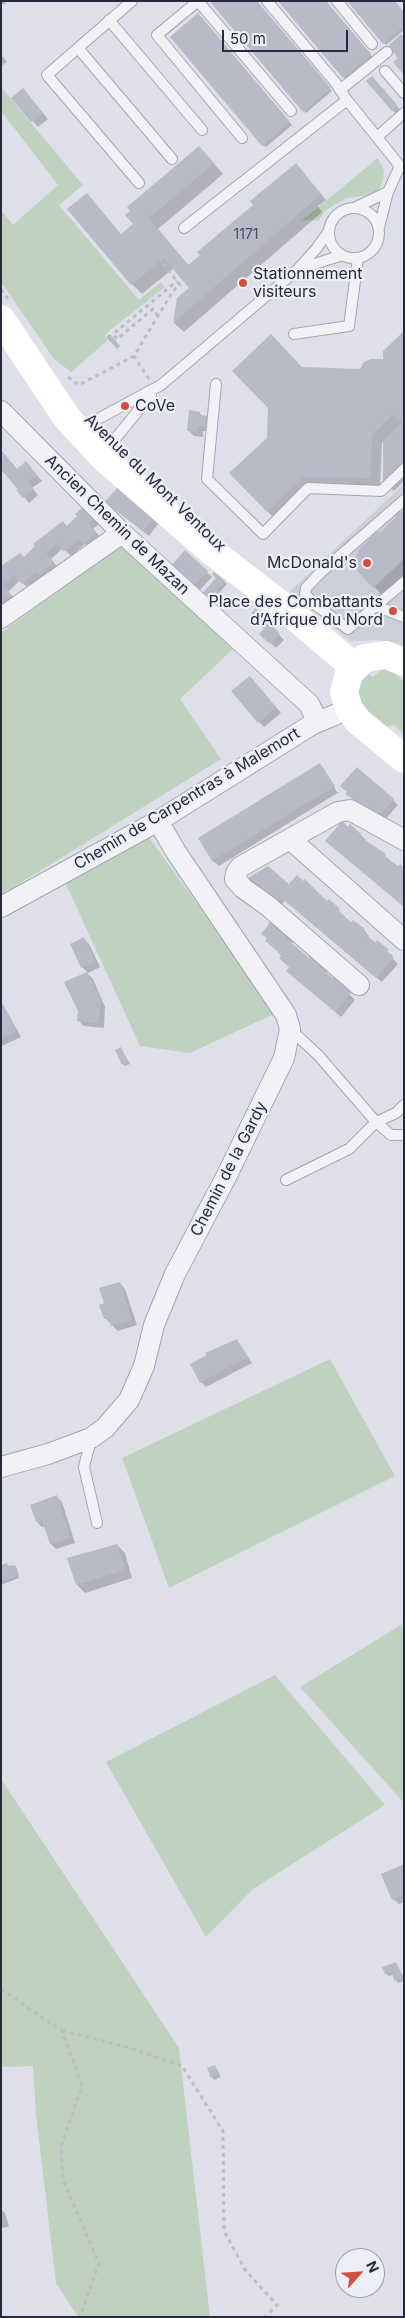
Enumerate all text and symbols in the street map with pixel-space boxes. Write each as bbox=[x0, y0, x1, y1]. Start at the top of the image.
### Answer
scale bar bbox=[225, 20, 351, 52]
text: 50 m bbox=[230, 29, 266, 48]
house number: 1171 bbox=[233, 227, 259, 243]
place label: Stationnement visiteurs bbox=[253, 264, 363, 302]
marker: Stationnement visiteurs bbox=[237, 277, 249, 289]
place label: CoVe bbox=[135, 396, 175, 416]
marker: CoVe bbox=[119, 400, 131, 412]
street label: Avenue du Mont Ventoux bbox=[80, 410, 230, 556]
street label: Ancien Chemin de Mazan bbox=[41, 451, 193, 599]
place label: McDonald's bbox=[267, 553, 357, 573]
marker: McDonald's bbox=[361, 557, 373, 569]
place label: Place des Combattants d’Afrique du Nord bbox=[209, 592, 383, 630]
marker: Place des Combattants d’Afrique du Nord bbox=[387, 605, 399, 617]
street label: Chemin de Carpentras à Malemort bbox=[71, 724, 303, 874]
street label: Chemin de la Gardy bbox=[187, 1098, 271, 1240]
north arrow bbox=[335, 2248, 385, 2298]
text: N bbox=[363, 2258, 383, 2275]

